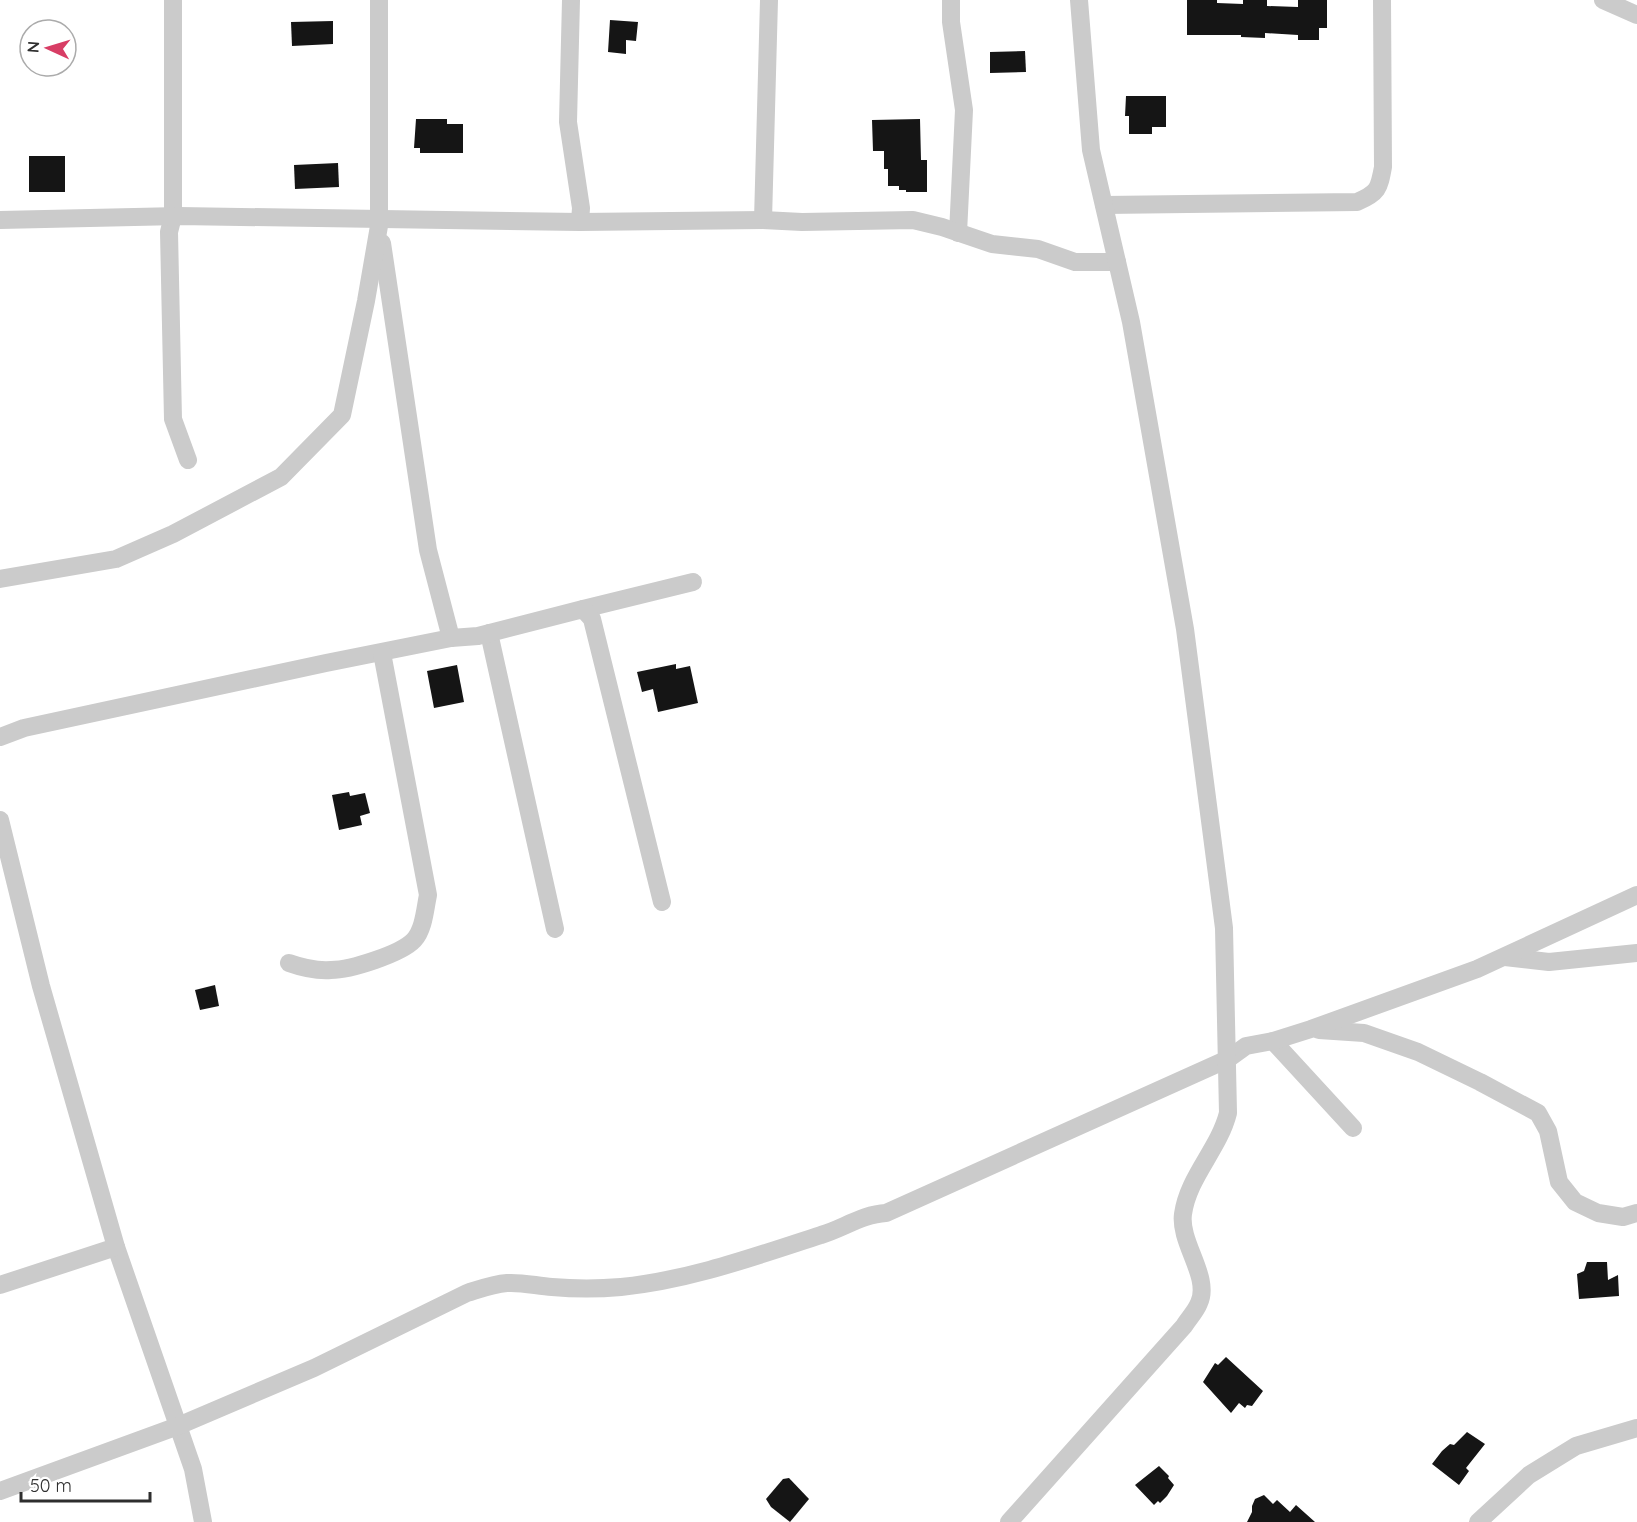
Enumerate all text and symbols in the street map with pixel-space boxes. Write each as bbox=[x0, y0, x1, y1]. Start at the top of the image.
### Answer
north arrow bbox=[18, 18, 78, 78]
text: N bbox=[23, 40, 43, 54]
scale bar bbox=[21, 1465, 150, 1503]
text: 50 m bbox=[30, 1474, 72, 1497]

